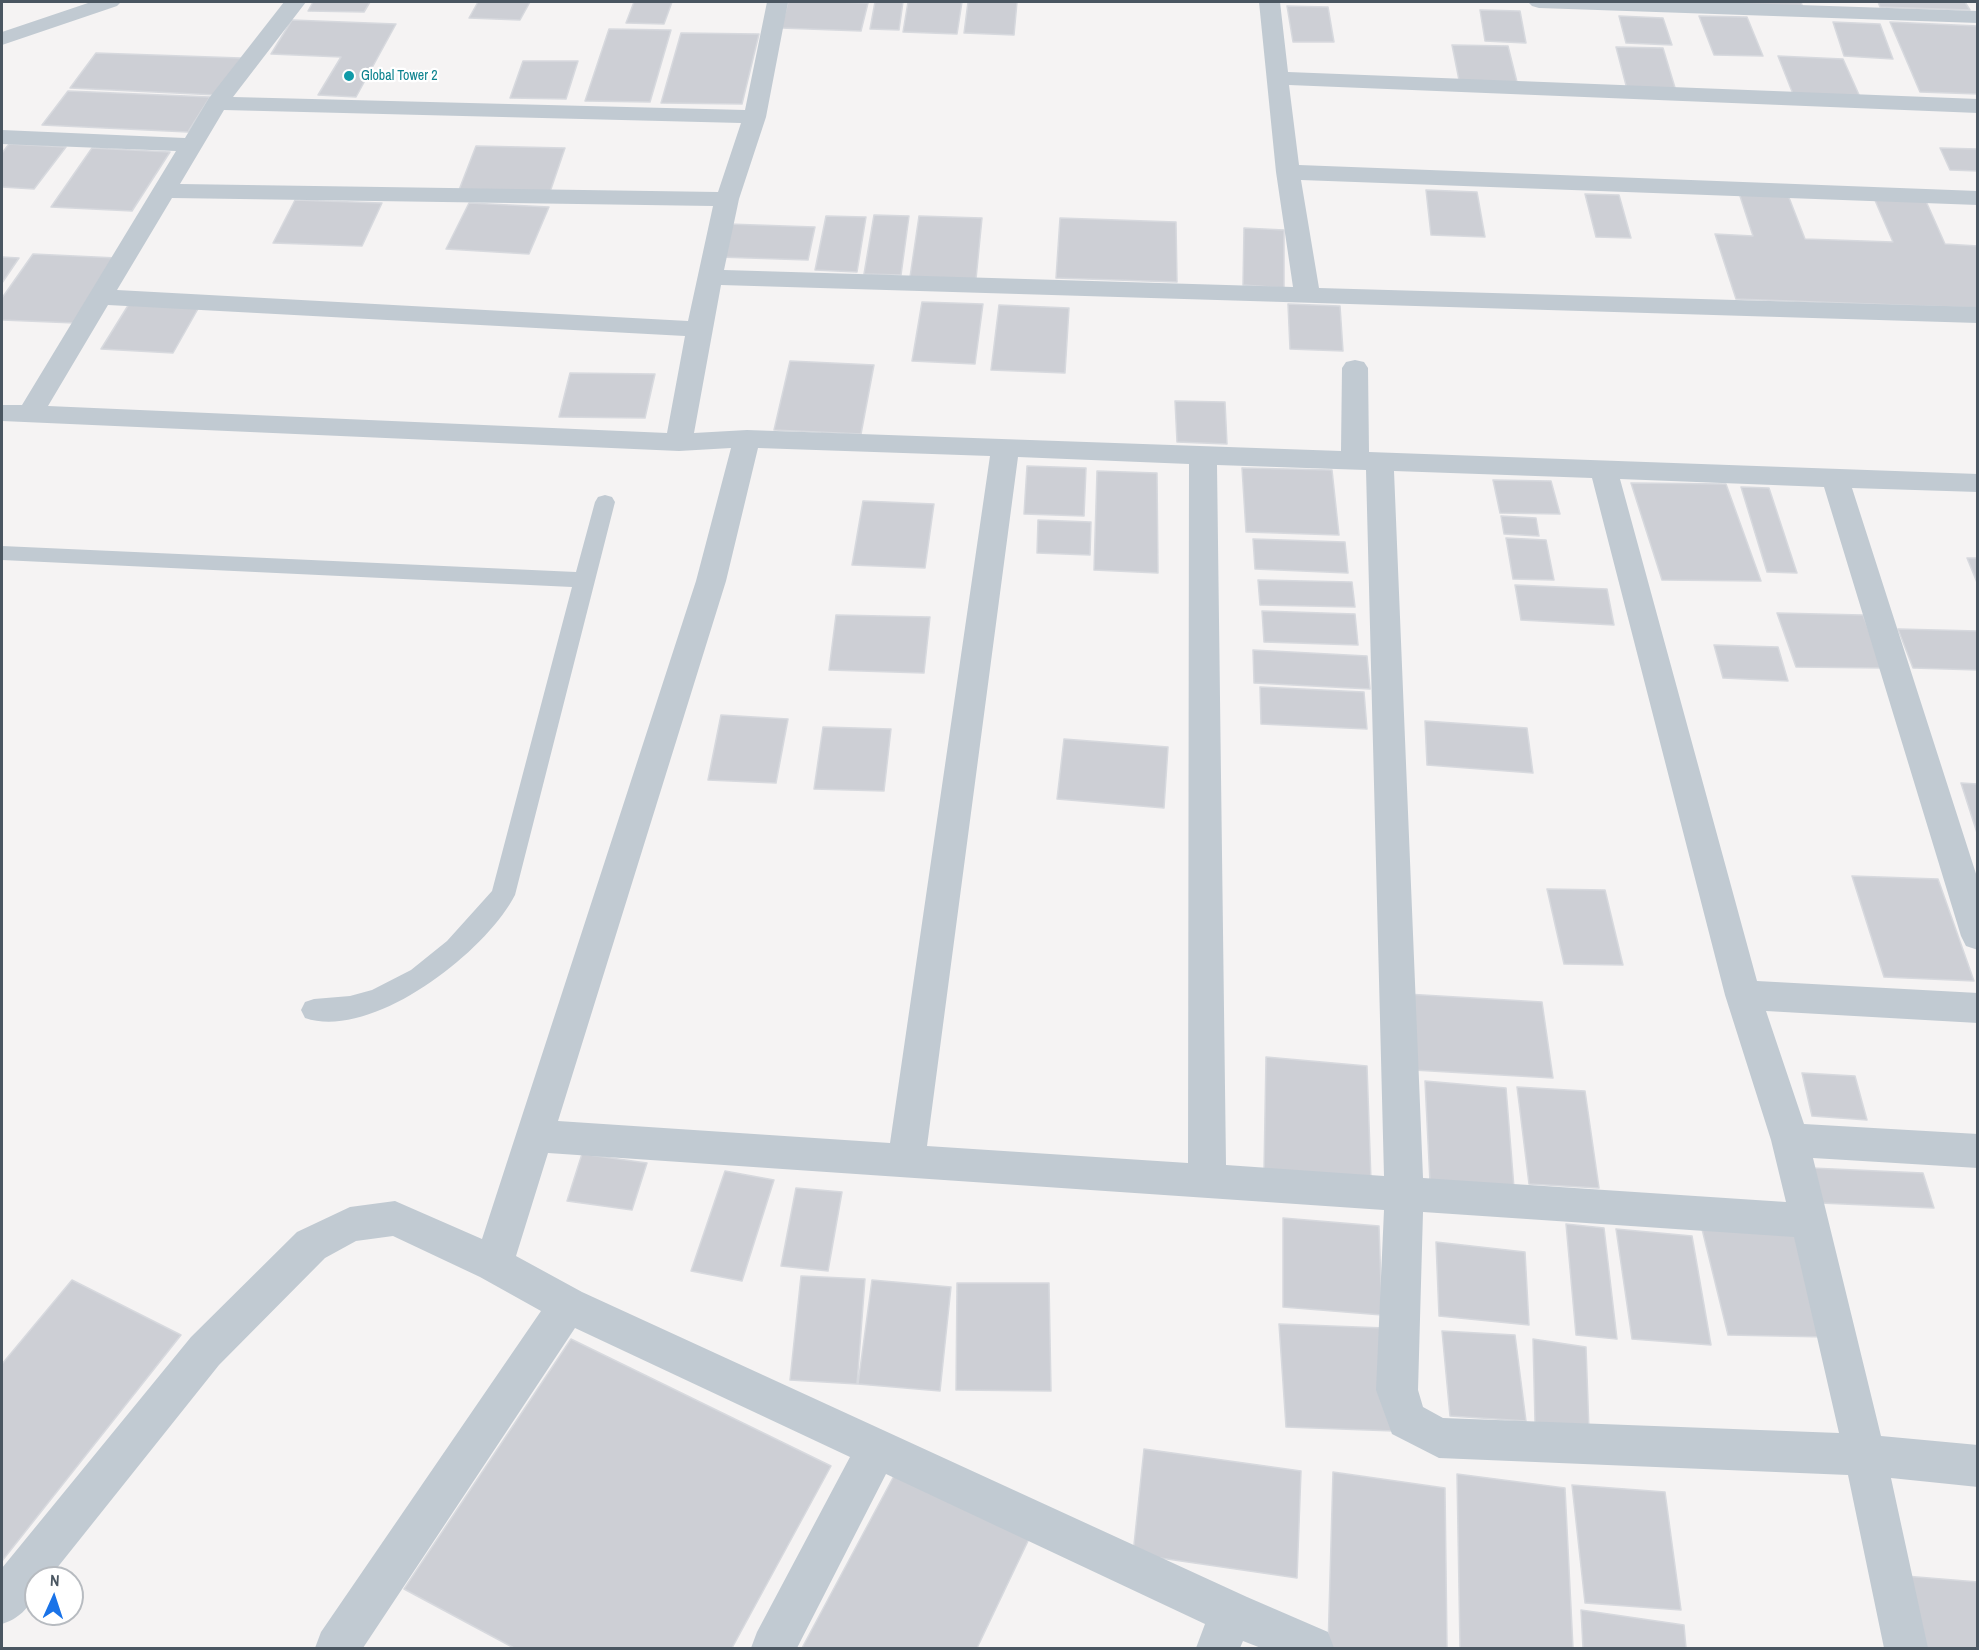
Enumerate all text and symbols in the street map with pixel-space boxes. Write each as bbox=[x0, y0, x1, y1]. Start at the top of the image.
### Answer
place label: Global Tower 2 bbox=[361, 68, 438, 84]
marker: Global Tower 2 bbox=[342, 69, 356, 83]
north arrow bbox=[24, 1566, 84, 1626]
text: N bbox=[50, 1569, 60, 1591]

